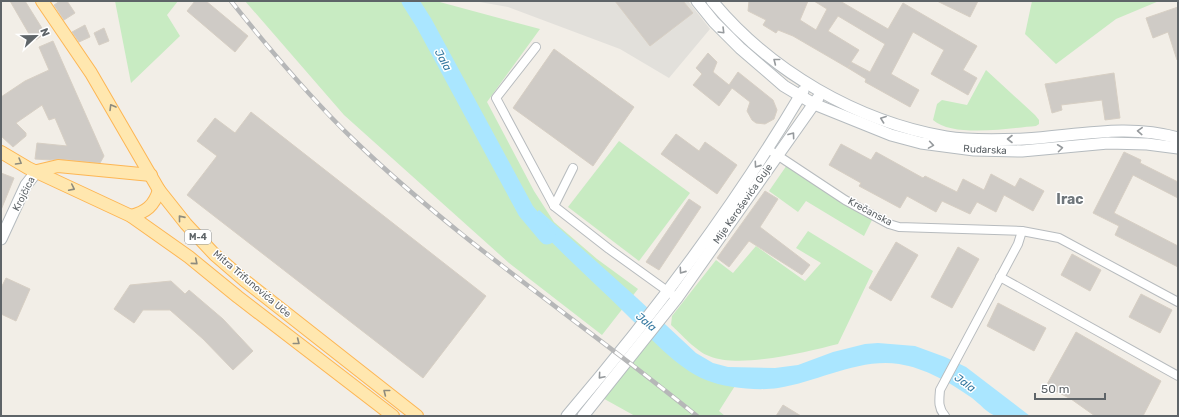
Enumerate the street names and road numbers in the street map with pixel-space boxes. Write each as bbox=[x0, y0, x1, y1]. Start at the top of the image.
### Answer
street label: Rudarska bbox=[963, 143, 1007, 157]
street label: Mije Keroševića Guje bbox=[711, 161, 775, 246]
street label: Krojčica bbox=[10, 175, 38, 213]
street label: Krečanska bbox=[846, 195, 894, 229]
road number: M-4 bbox=[185, 230, 211, 244]
street label: Mitra Trifunovića Uče bbox=[211, 248, 294, 320]

